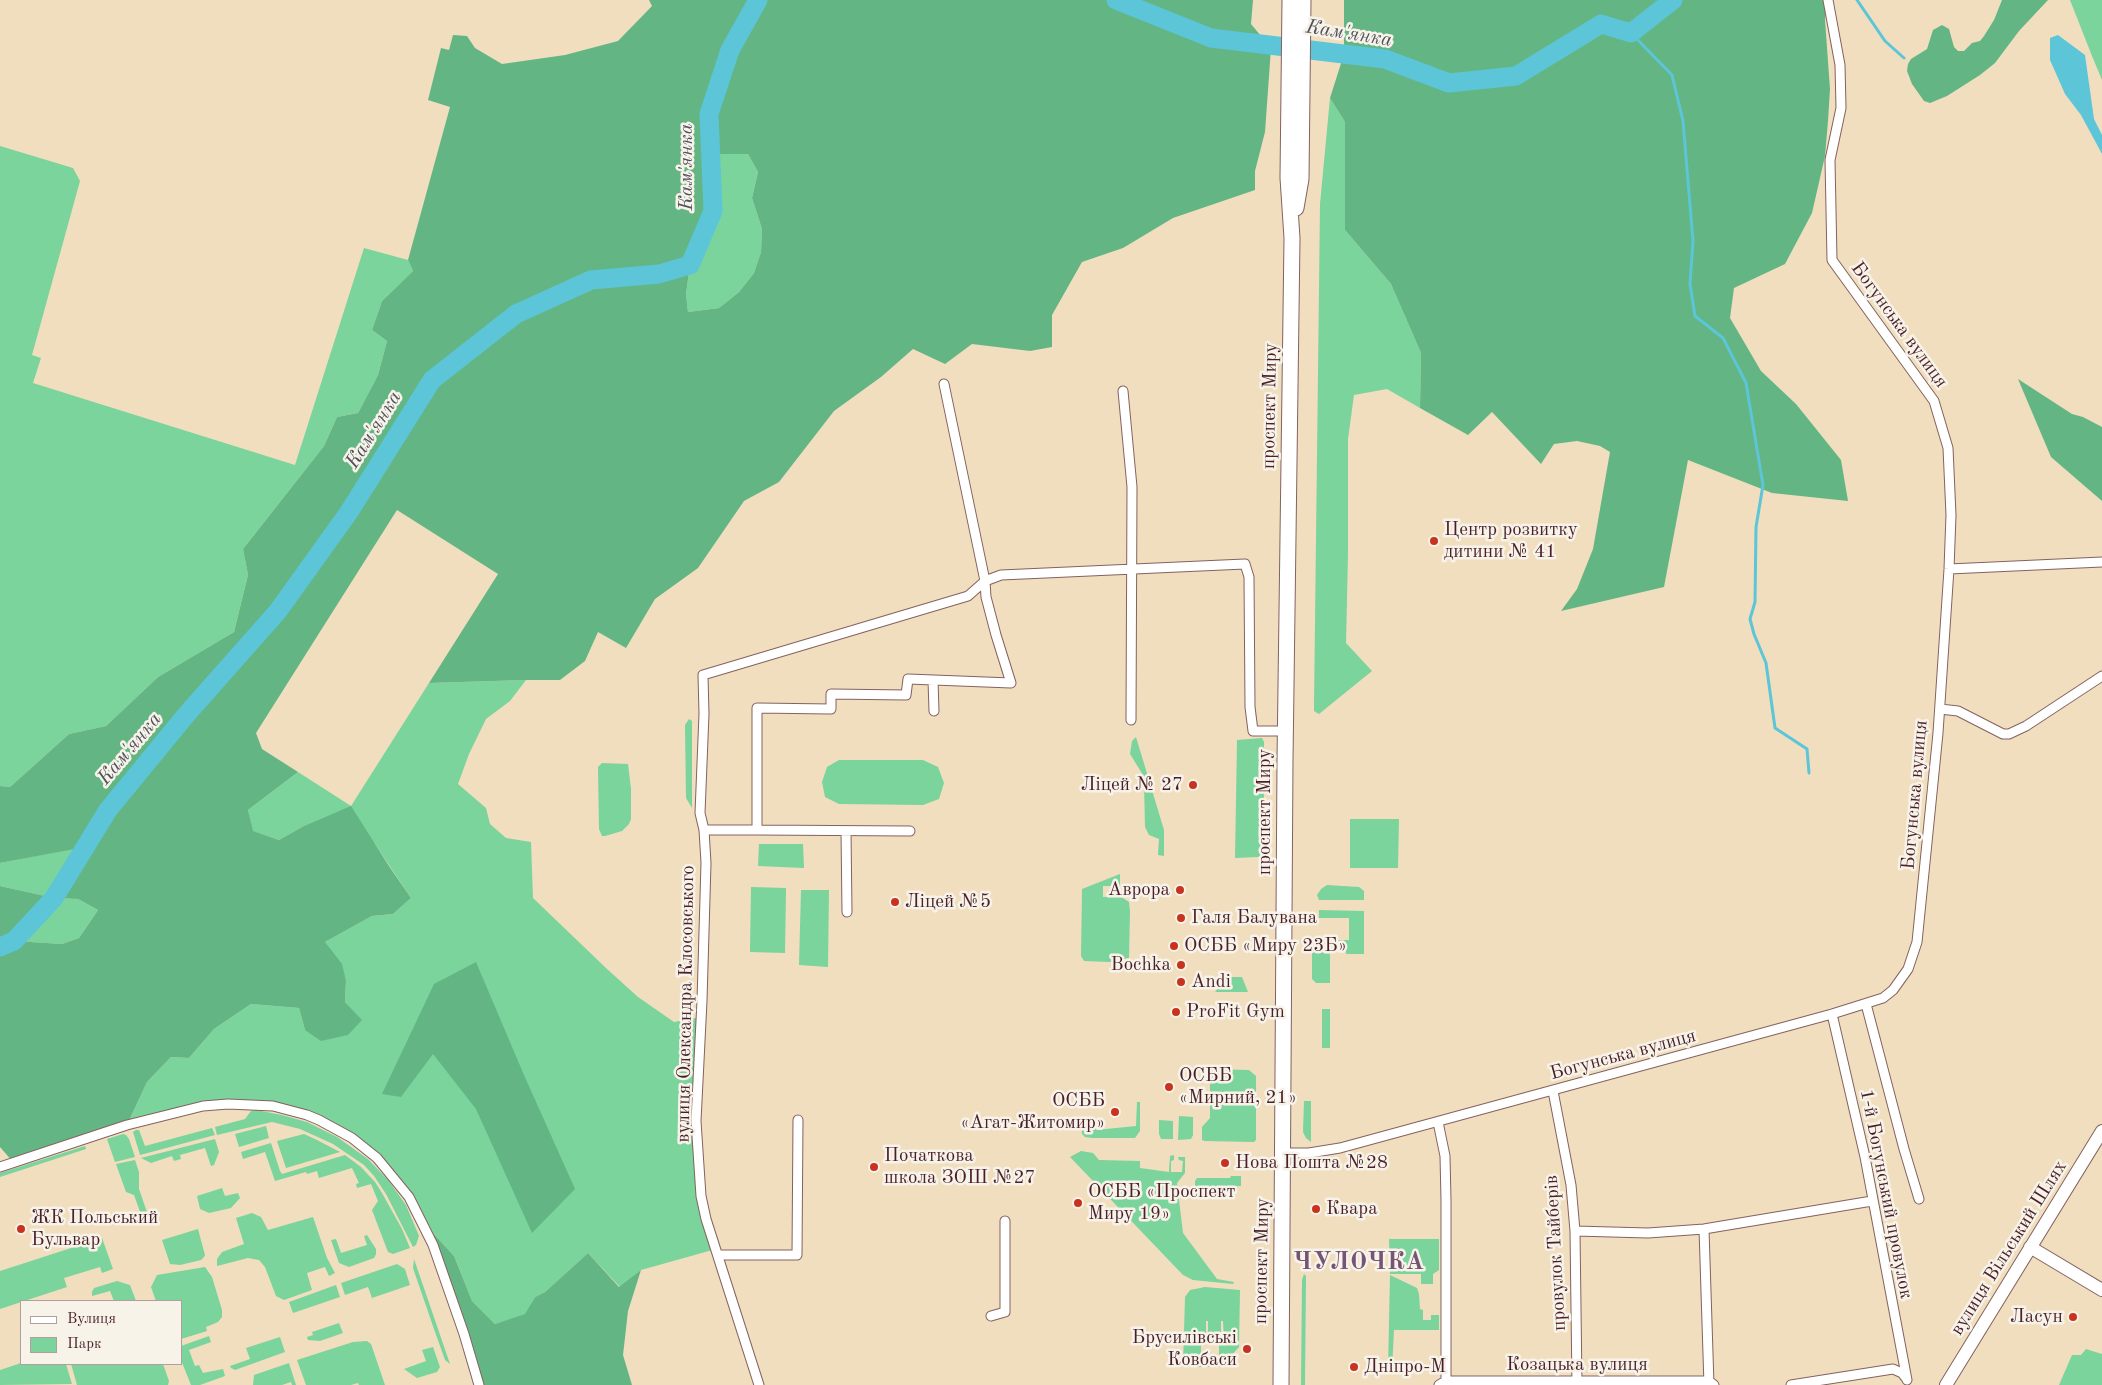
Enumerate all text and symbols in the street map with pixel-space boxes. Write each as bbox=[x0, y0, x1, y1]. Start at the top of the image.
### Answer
water label: Кам'янка bbox=[1304, 15, 1394, 53]
water label: Кам'янка bbox=[675, 124, 699, 210]
street label: Богунська вулиця bbox=[1846, 258, 1952, 392]
street label: проспект Миру bbox=[1257, 343, 1283, 469]
water label: Кам'янка bbox=[341, 387, 407, 473]
place label: Центр розвитку дитини № 41 bbox=[1444, 519, 1578, 563]
marker: Центр розвитку дитини № 41 bbox=[1428, 535, 1440, 547]
water label: Кам'янка bbox=[93, 708, 167, 790]
street label: Богунська вулиця bbox=[1897, 719, 1933, 871]
street label: проспект Миру bbox=[1254, 749, 1276, 875]
place label: Ліцей № 27 bbox=[1081, 774, 1183, 796]
marker: Ліцей № 27 bbox=[1187, 779, 1199, 791]
street label: вулиця Олександра Клосовського bbox=[672, 865, 700, 1143]
place label: Аврора bbox=[1108, 879, 1170, 901]
marker: Аврора bbox=[1174, 884, 1186, 896]
place label: Ліцей №5 bbox=[905, 891, 991, 913]
marker: Ліцей №5 bbox=[889, 896, 901, 908]
place label: Галя Балувана bbox=[1191, 907, 1317, 929]
marker: Галя Балувана bbox=[1175, 912, 1187, 924]
place label: ОСББ «Миру 23Б» bbox=[1184, 935, 1347, 957]
marker: ОСББ «Миру 23Б» bbox=[1168, 940, 1180, 952]
place label: Bochka bbox=[1111, 954, 1171, 976]
marker: Bochka bbox=[1175, 959, 1187, 971]
place label: Andi bbox=[1191, 971, 1231, 993]
marker: Andi bbox=[1175, 976, 1187, 988]
place label: ProFit Gym bbox=[1186, 1001, 1285, 1023]
marker: ProFit Gym bbox=[1170, 1006, 1182, 1018]
street label: Богунська вулиця bbox=[1547, 1025, 1699, 1085]
place label: ОСББ «Мирний, 21» bbox=[1179, 1065, 1297, 1109]
marker: ОСББ «Мирний, 21» bbox=[1163, 1081, 1175, 1093]
street label: 1-й Богунський провулок bbox=[1854, 1087, 1918, 1301]
place label: ОСББ «Агат-Житомир» bbox=[960, 1090, 1105, 1134]
marker: ОСББ «Агат-Житомир» bbox=[1109, 1106, 1121, 1118]
place label: Початкова школа ЗОШ №27 bbox=[884, 1145, 1035, 1189]
place label: Нова Пошта №28 bbox=[1235, 1152, 1388, 1174]
street label: вулиця Вільський Шлях bbox=[1946, 1156, 2072, 1340]
marker: Нова Пошта №28 bbox=[1219, 1157, 1231, 1169]
marker: Початкова школа ЗОШ №27 bbox=[868, 1161, 880, 1173]
street label: провулок Тайберів bbox=[1541, 1174, 1571, 1332]
place label: ОСББ «Проспект Миру 19» bbox=[1088, 1181, 1236, 1225]
marker: ОСББ «Проспект Миру 19» bbox=[1072, 1197, 1084, 1209]
street label: проспект Миру bbox=[1249, 1198, 1275, 1324]
place label: Квара bbox=[1326, 1198, 1378, 1220]
marker: Квара bbox=[1310, 1203, 1322, 1215]
place label: ЖК Польський Бульвар bbox=[31, 1207, 158, 1251]
marker: ЖК Польський Бульвар bbox=[15, 1223, 27, 1235]
district label: ЧУЛОЧКА bbox=[1292, 1249, 1426, 1277]
legend bbox=[20, 1300, 182, 1365]
place label: Ласун bbox=[2010, 1306, 2063, 1328]
marker: Ласун bbox=[2067, 1311, 2079, 1323]
text: Вулиця bbox=[67, 1312, 116, 1327]
place label: Брусилівські Ковбаси bbox=[1132, 1327, 1237, 1371]
text: Парк bbox=[67, 1337, 102, 1352]
marker: Брусилівські Ковбаси bbox=[1241, 1343, 1253, 1355]
street label: Козацька вулиця bbox=[1506, 1354, 1648, 1376]
place label: Дніпро-М bbox=[1364, 1356, 1446, 1378]
marker: Дніпро-М bbox=[1348, 1361, 1360, 1373]

